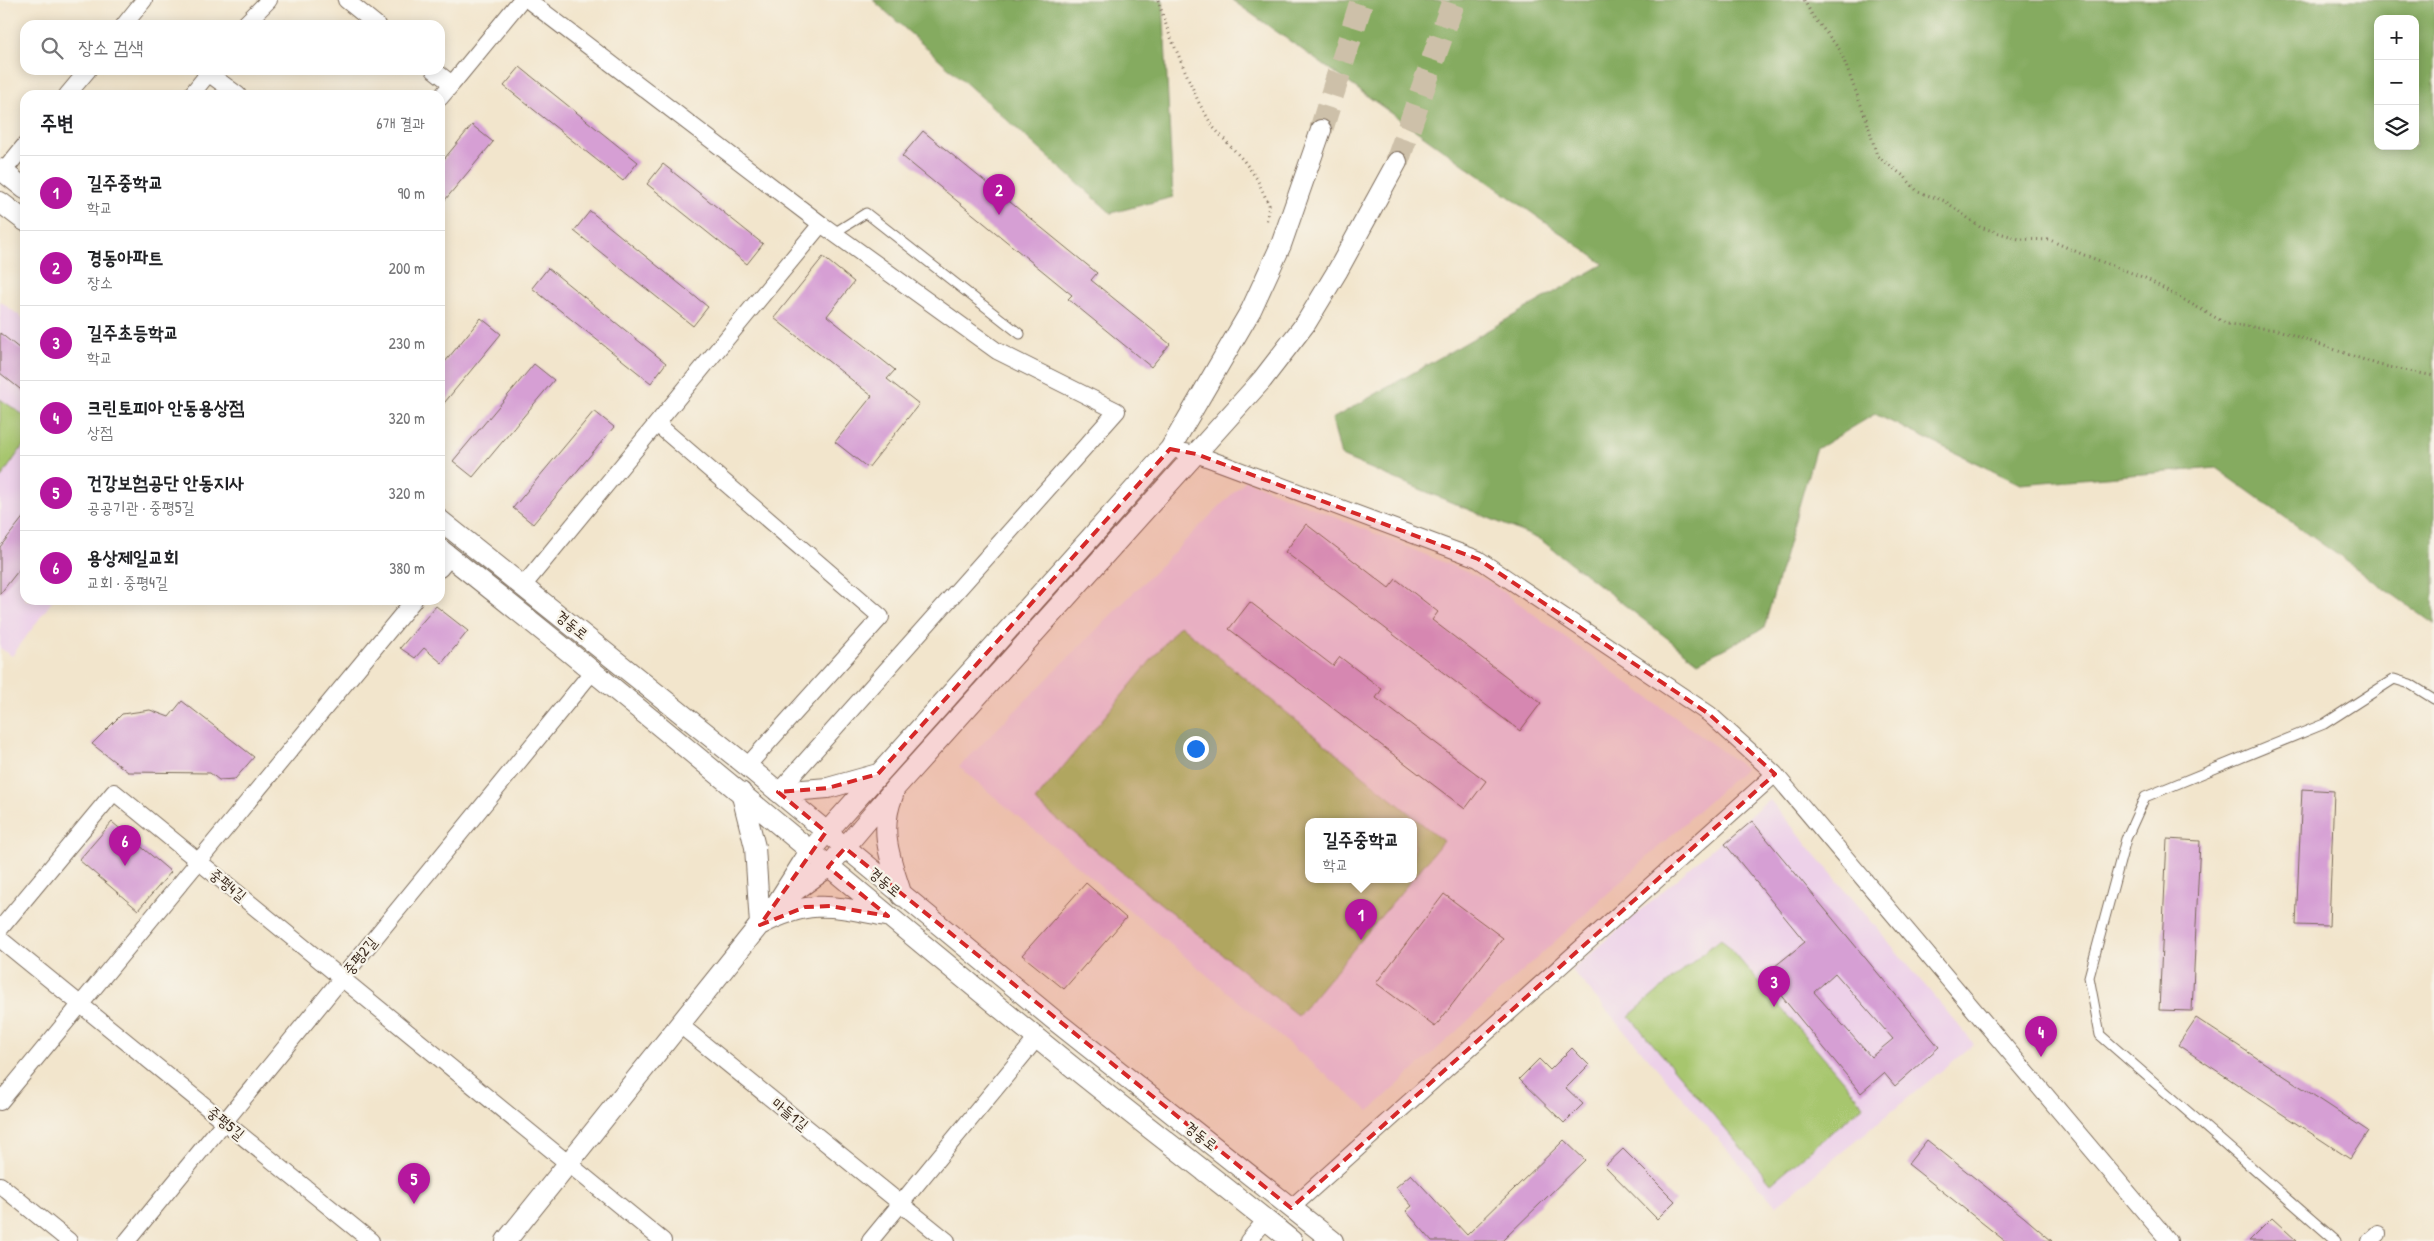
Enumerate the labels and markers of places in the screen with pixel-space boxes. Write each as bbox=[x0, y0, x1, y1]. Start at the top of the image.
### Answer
pin: 2 bbox=[983, 174, 1015, 215]
pin: 6 bbox=[109, 825, 141, 866]
pin: 1 bbox=[1345, 899, 1377, 940]
pin: 3 bbox=[1758, 966, 1790, 1007]
pin: 4 bbox=[2025, 1016, 2057, 1057]
pin: 5 bbox=[398, 1163, 430, 1204]

